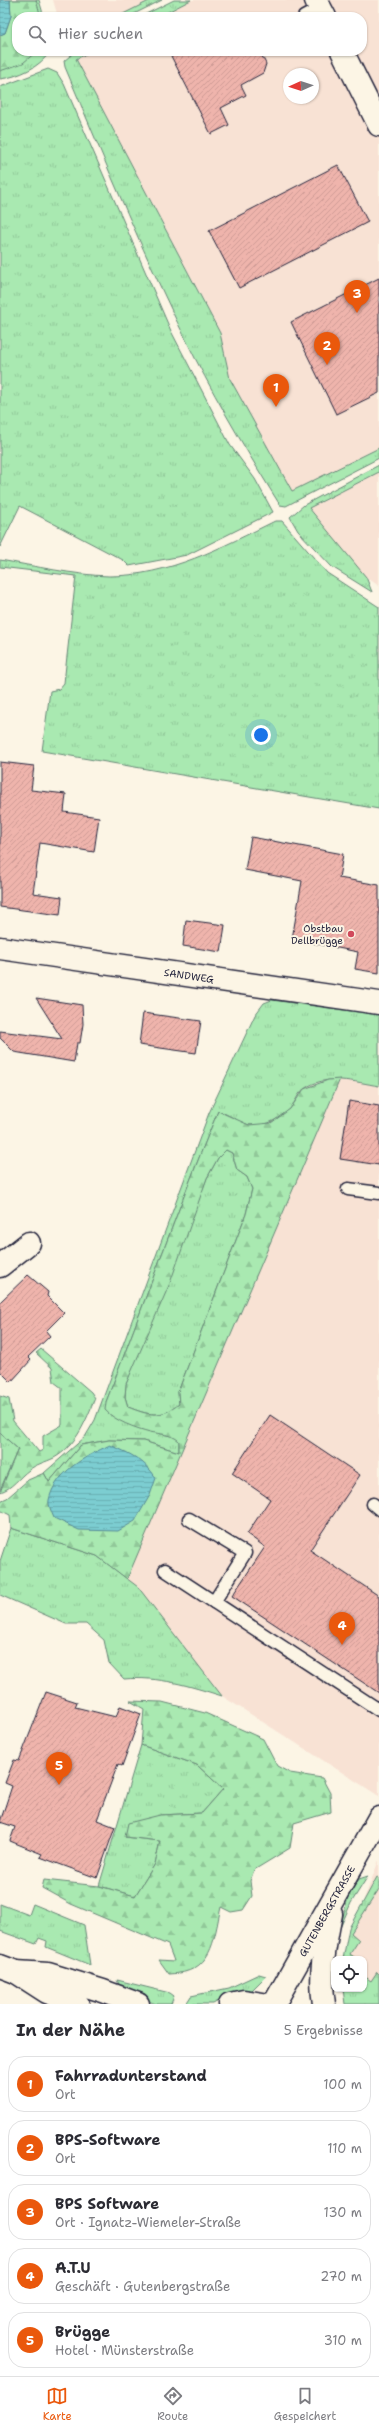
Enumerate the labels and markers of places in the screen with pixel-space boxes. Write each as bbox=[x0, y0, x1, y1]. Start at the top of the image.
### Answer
pin: 3 bbox=[344, 280, 370, 313]
pin: 2 bbox=[314, 332, 340, 365]
pin: 1 bbox=[263, 374, 289, 407]
place label: Obstbau Dellbrügge bbox=[291, 922, 343, 947]
marker: Obstbau Dellbrügge bbox=[346, 929, 356, 939]
pin: 4 bbox=[329, 1612, 355, 1645]
pin: 5 bbox=[46, 1752, 72, 1785]

